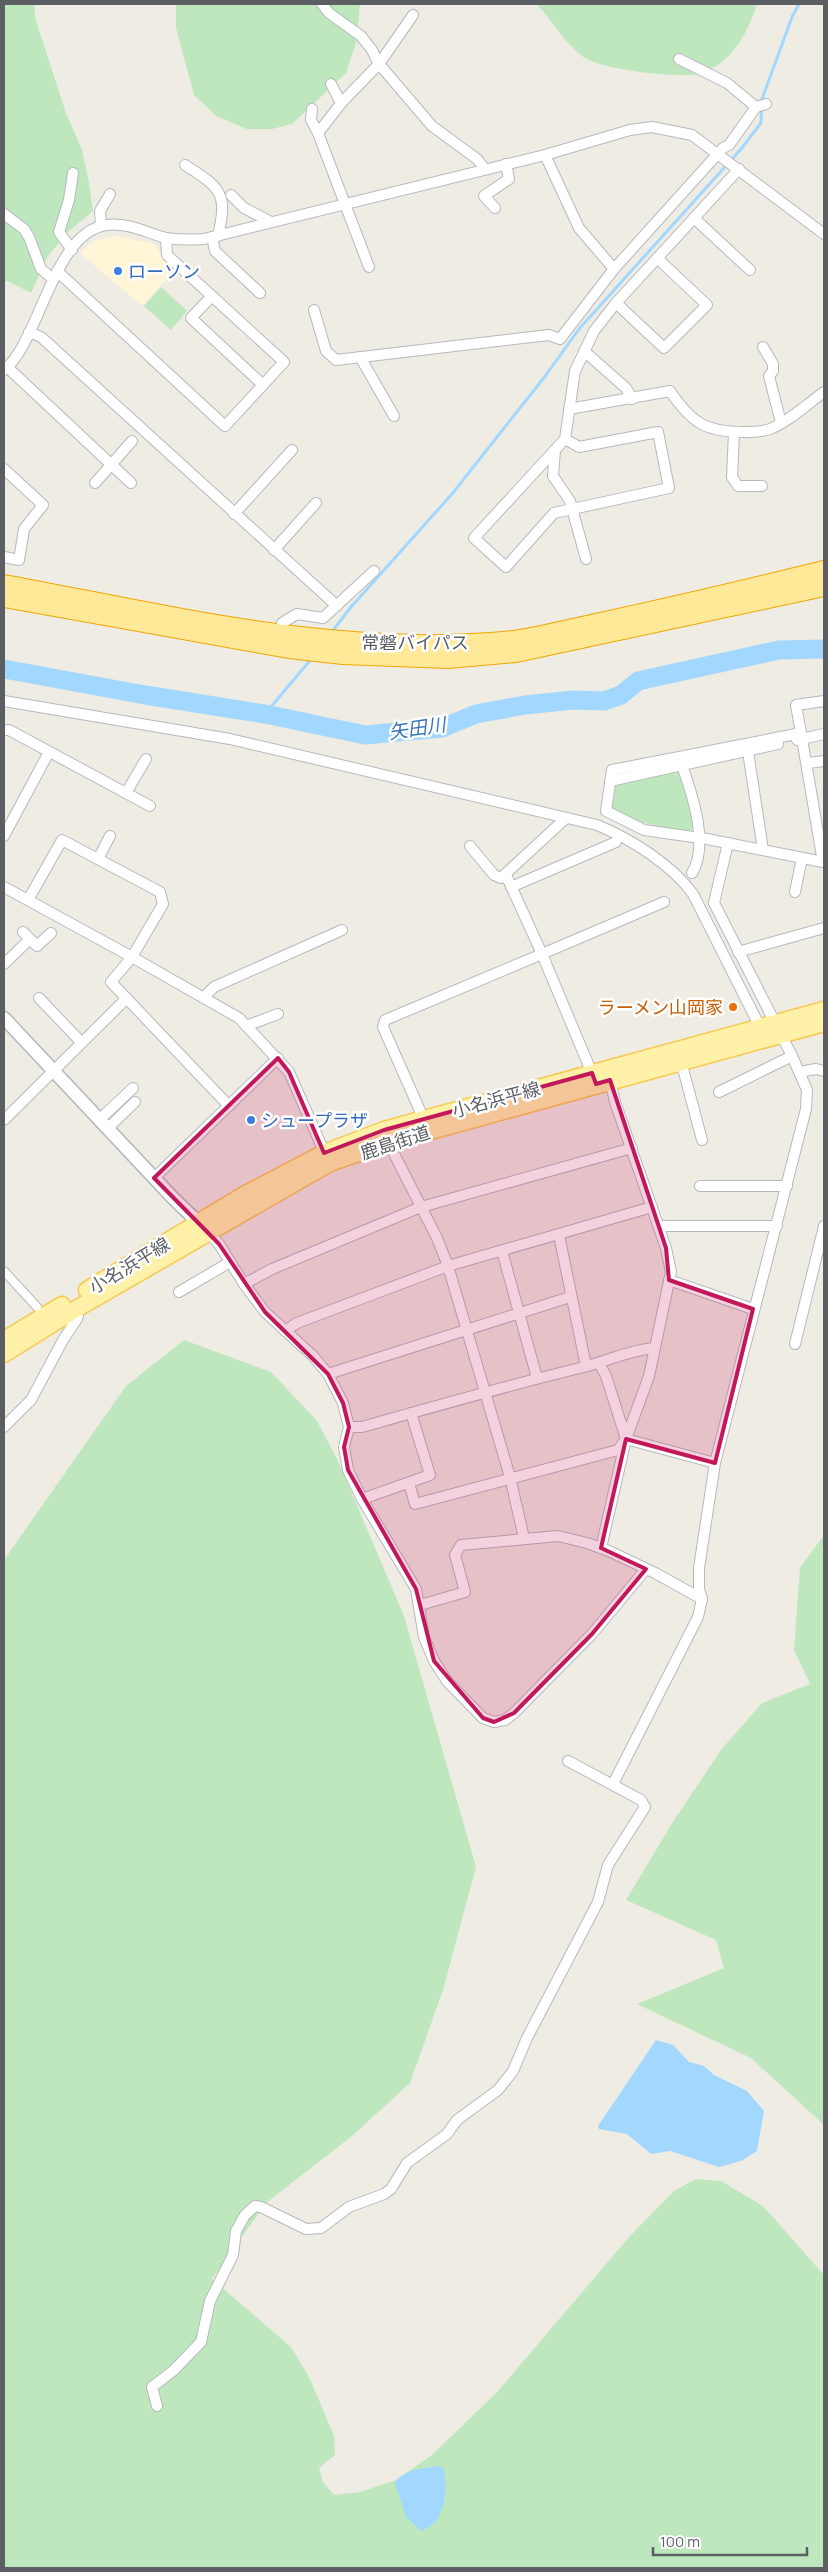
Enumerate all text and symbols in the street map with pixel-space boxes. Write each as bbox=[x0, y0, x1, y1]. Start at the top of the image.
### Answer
place label: ローソン bbox=[128, 259, 200, 283]
marker: ローソン bbox=[112, 265, 124, 277]
street label: 常磐バイパス bbox=[361, 630, 469, 654]
water label: 矢田川 bbox=[387, 711, 449, 745]
place label: ラーメン山岡家 bbox=[598, 995, 723, 1019]
marker: ラーメン山岡家 bbox=[727, 1001, 739, 1013]
street label: 小名浜平線 bbox=[449, 1076, 543, 1122]
place label: シュープラザ bbox=[261, 1108, 368, 1132]
marker: シュープラザ bbox=[245, 1114, 257, 1126]
street label: 鹿島街道 bbox=[357, 1119, 433, 1165]
street label: 小名浜平線 bbox=[84, 1232, 174, 1298]
scale bar bbox=[653, 2524, 807, 2556]
text: 100 m bbox=[660, 2531, 700, 2552]

